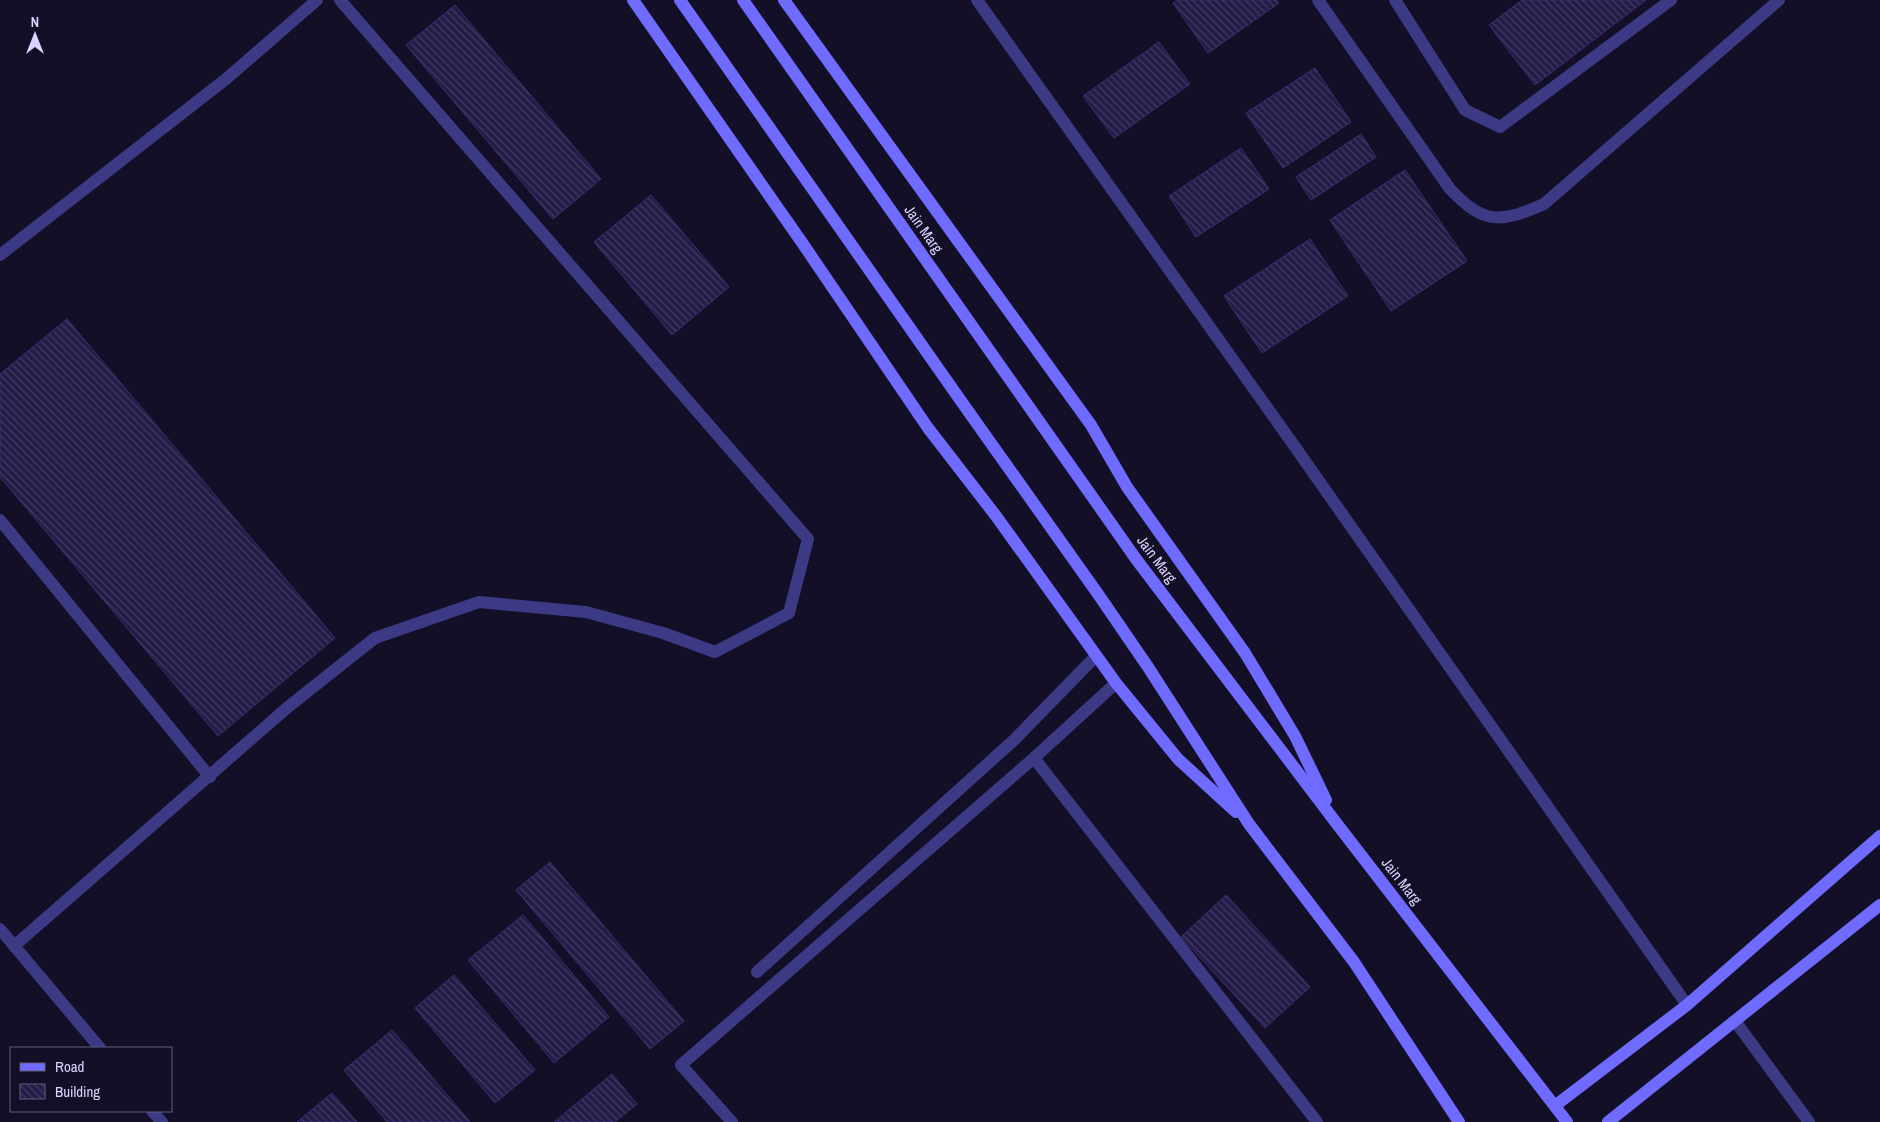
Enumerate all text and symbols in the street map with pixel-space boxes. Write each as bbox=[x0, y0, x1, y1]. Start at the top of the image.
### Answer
north arrow bbox=[10, 10, 60, 60]
text: N bbox=[31, 13, 39, 31]
street label: Jain Marg bbox=[900, 201, 948, 258]
street label: Jain Marg bbox=[1132, 531, 1182, 587]
street label: Jain Marg bbox=[1377, 853, 1427, 909]
legend bbox=[10, 1047, 172, 1112]
text: Road bbox=[55, 1056, 84, 1077]
text: Building bbox=[55, 1081, 100, 1102]

